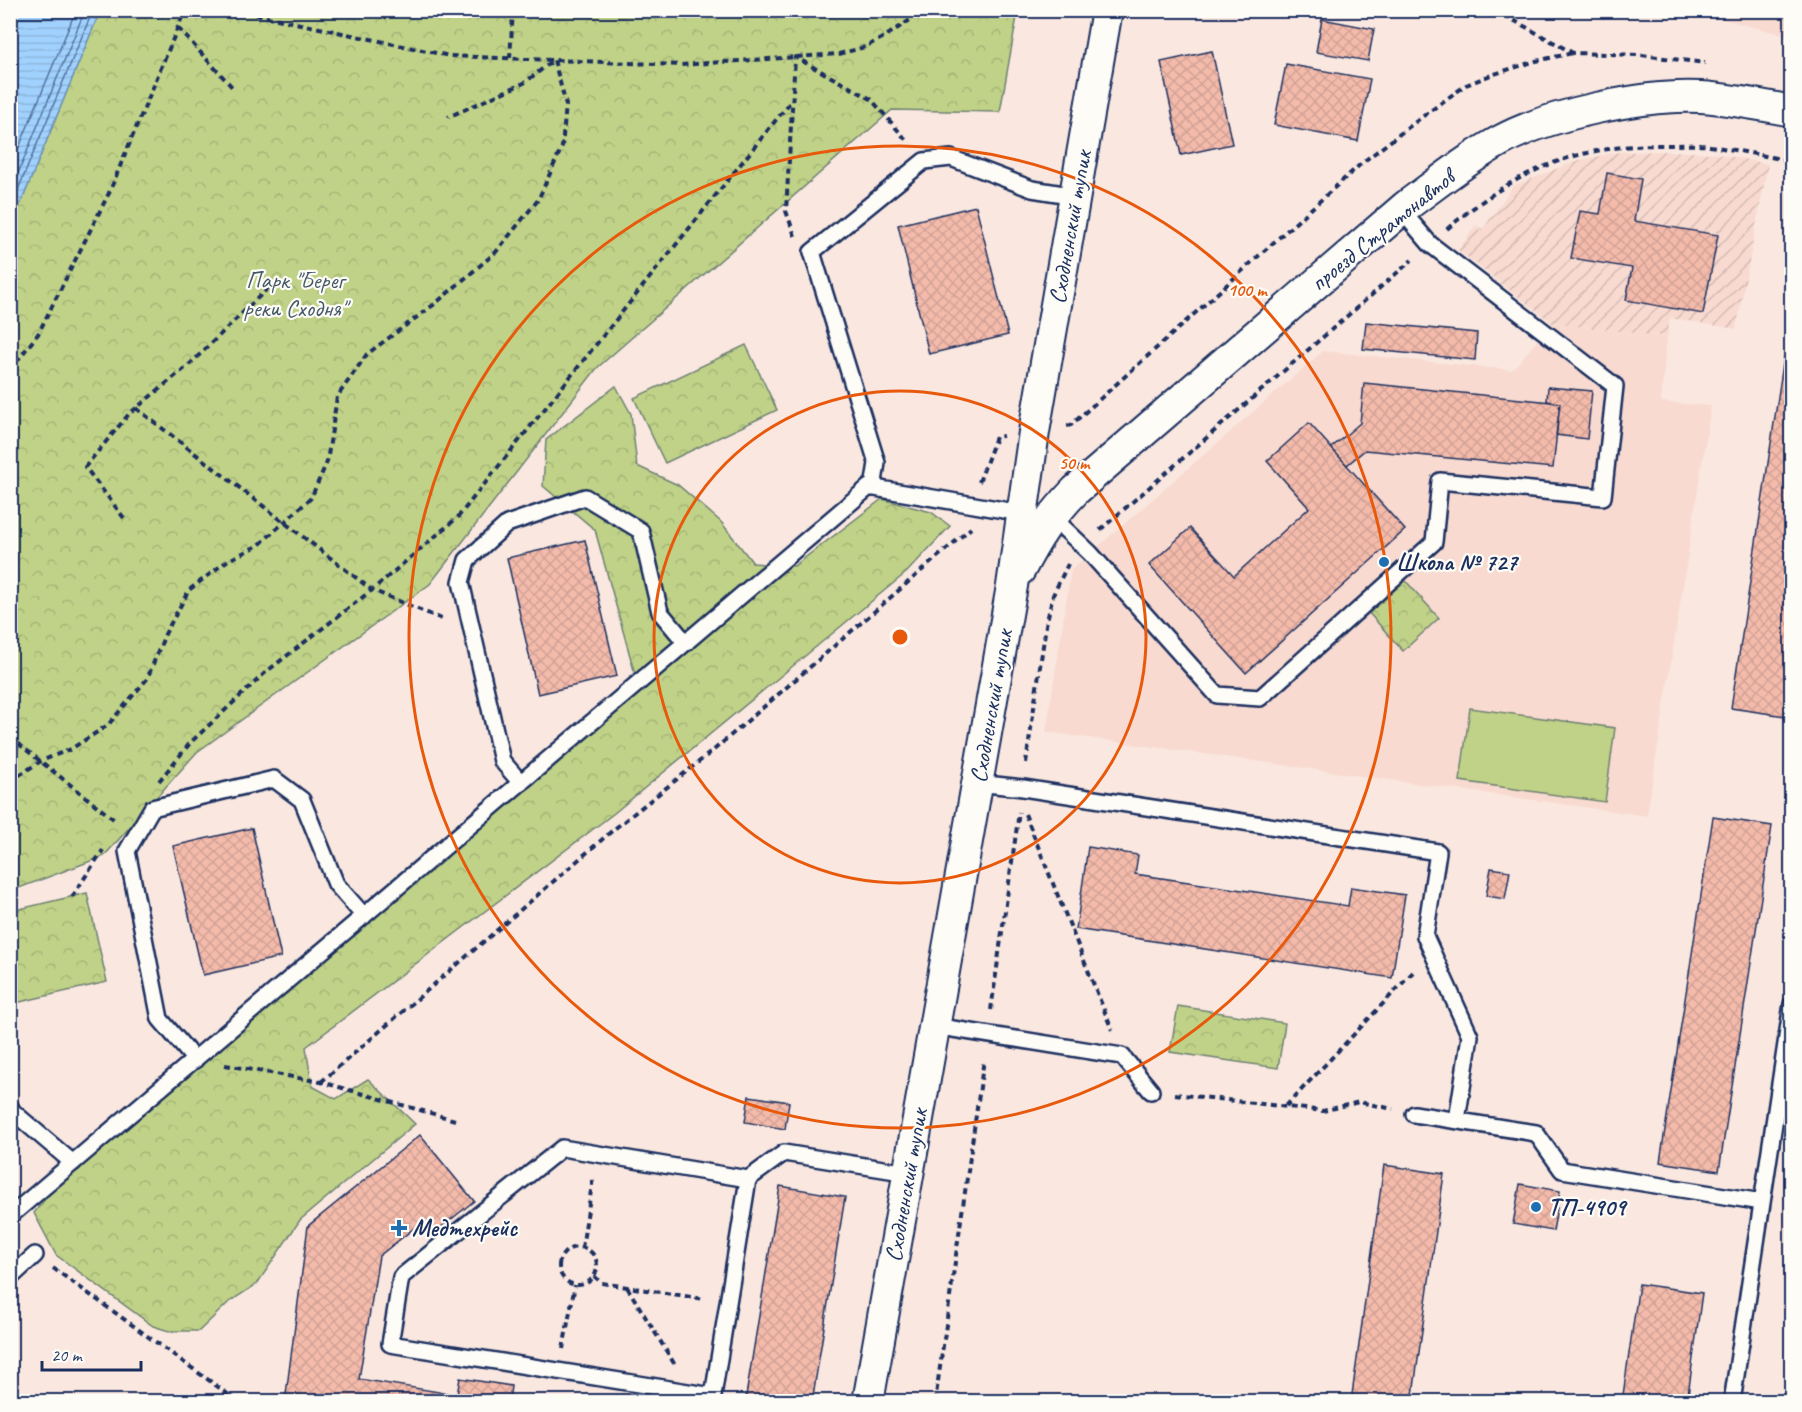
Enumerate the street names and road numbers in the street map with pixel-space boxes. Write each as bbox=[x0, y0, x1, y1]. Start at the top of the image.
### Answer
street label: Сходненский тупик bbox=[1042, 146, 1099, 306]
street label: проезд Стратонавтов bbox=[1304, 160, 1463, 297]
street label: Сходненский тупик bbox=[963, 625, 1020, 785]
street label: Сходненский тупик bbox=[878, 1104, 935, 1264]

